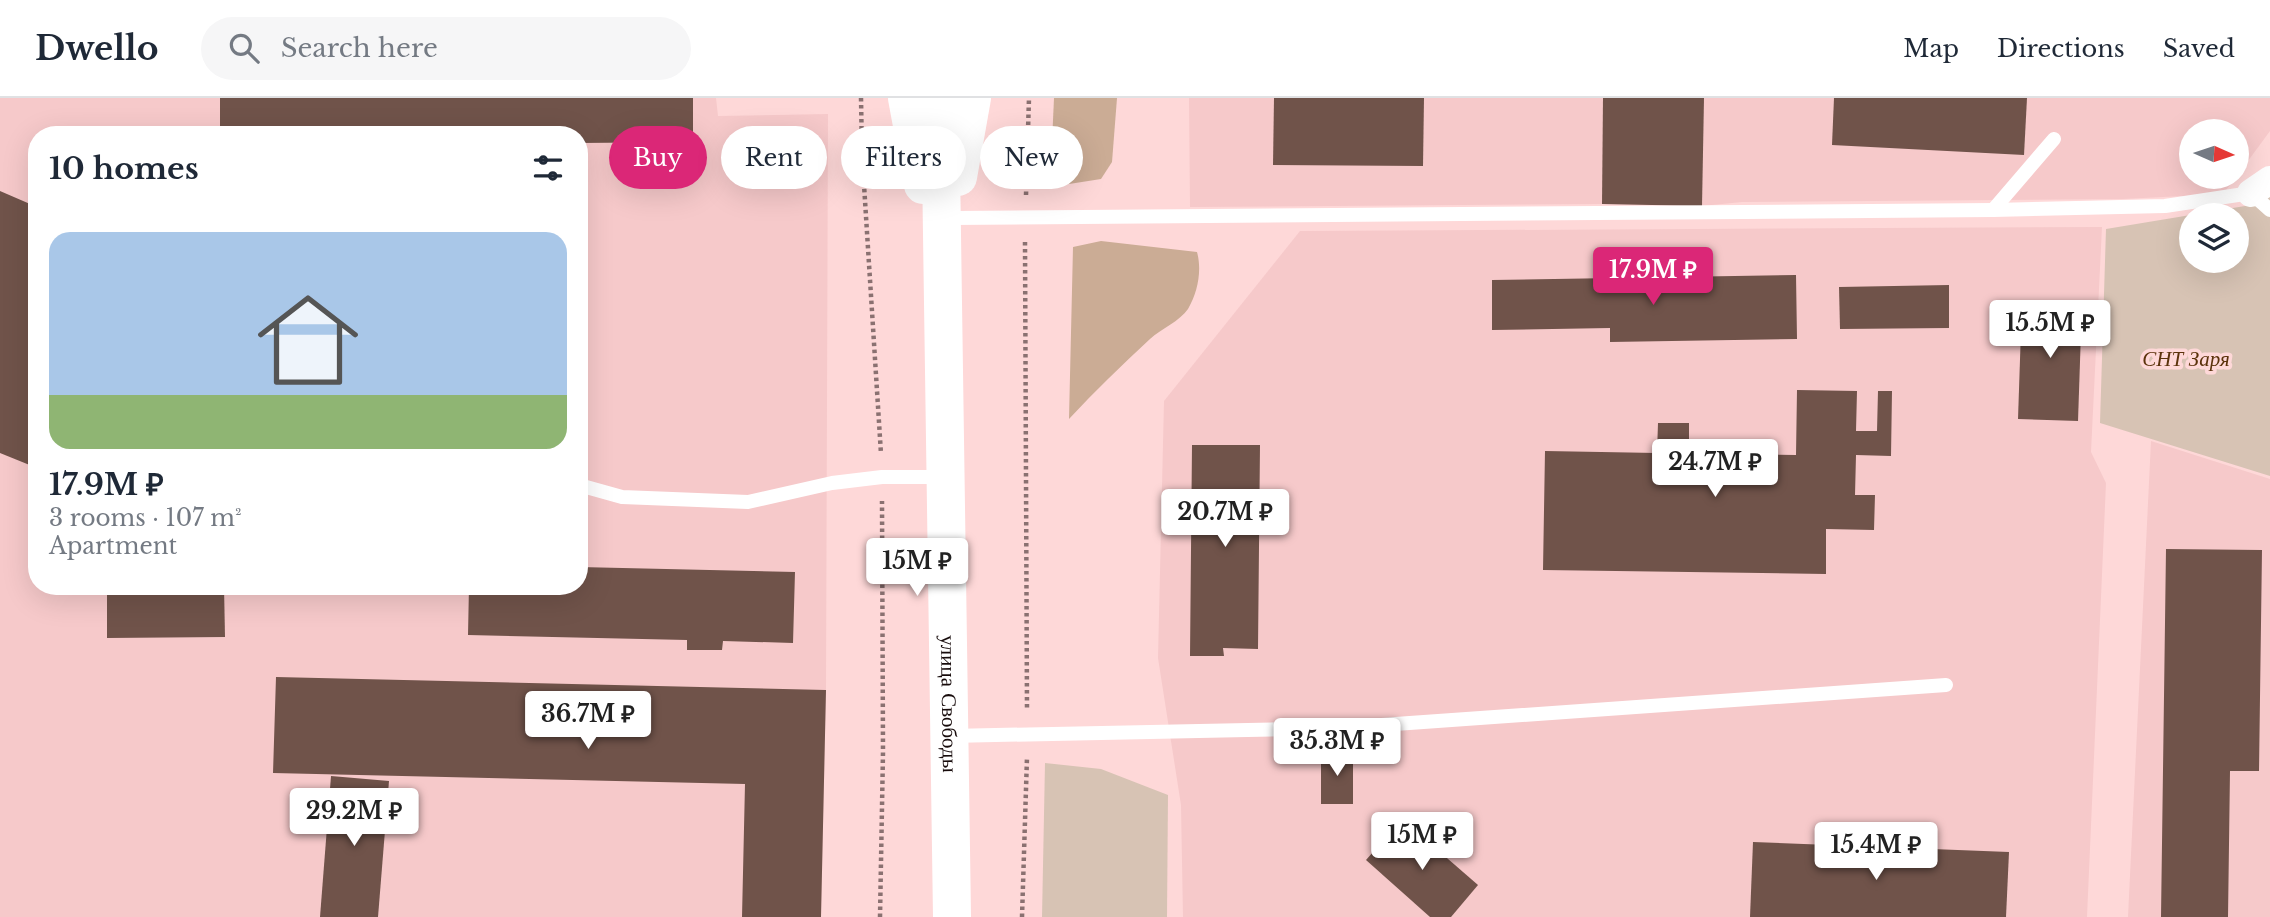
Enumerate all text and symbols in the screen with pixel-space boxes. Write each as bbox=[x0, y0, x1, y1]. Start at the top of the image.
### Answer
search box bbox=[201, 17, 691, 80]
text: Dwello bbox=[35, 28, 159, 69]
icon: search bbox=[225, 29, 263, 67]
text: Search here bbox=[281, 32, 438, 64]
text: Map bbox=[1903, 34, 1959, 63]
text: Directions bbox=[1997, 34, 2125, 63]
text: Saved bbox=[2163, 34, 2235, 63]
north arrow bbox=[2179, 119, 2249, 189]
map controls bbox=[2179, 119, 2249, 273]
chip: Buy bbox=[609, 126, 707, 189]
chip: Rent bbox=[721, 126, 827, 189]
chip: Filters bbox=[841, 126, 966, 189]
chip: New bbox=[980, 126, 1083, 189]
icon: filters bbox=[529, 149, 567, 187]
text: 10 homes bbox=[49, 150, 199, 187]
button: layers bbox=[2179, 203, 2249, 273]
pin: 17.9M ₽ bbox=[1588, 248, 1718, 307]
text: 17.9M ₽ bbox=[1609, 256, 1697, 284]
icon: home bbox=[245, 277, 371, 403]
pin: 15.5M ₽ bbox=[1985, 300, 2115, 360]
text: 15.5M ₽ bbox=[2005, 309, 2095, 337]
park label: СНТ Заря bbox=[2142, 346, 2230, 372]
pin: 24.7M ₽ bbox=[1650, 440, 1780, 499]
text: 24.7M ₽ bbox=[1668, 448, 1762, 476]
text: 17.9M ₽ bbox=[49, 466, 164, 503]
pin: 20.7M ₽ bbox=[1160, 490, 1290, 549]
text: 20.7M ₽ bbox=[1177, 498, 1273, 526]
text: 3 rooms · 107 m² bbox=[49, 504, 242, 532]
text: Apartment bbox=[49, 532, 177, 560]
pin: 15M ₽ bbox=[868, 538, 966, 598]
text: 15M ₽ bbox=[882, 547, 952, 575]
street label: улица Свободы bbox=[935, 635, 963, 773]
pin: 36.7M ₽ bbox=[523, 692, 653, 751]
text: 36.7M ₽ bbox=[541, 700, 635, 728]
pin: 35.3M ₽ bbox=[1272, 718, 1402, 778]
text: 35.3M ₽ bbox=[1290, 727, 1384, 755]
pin: 29.2M ₽ bbox=[289, 788, 419, 848]
text: 29.2M ₽ bbox=[306, 797, 402, 825]
pin: 15M ₽ bbox=[1373, 812, 1471, 872]
text: 15M ₽ bbox=[1387, 821, 1457, 849]
pin: 15.4M ₽ bbox=[1811, 822, 1941, 882]
text: 15.4M ₽ bbox=[1831, 831, 1921, 859]

